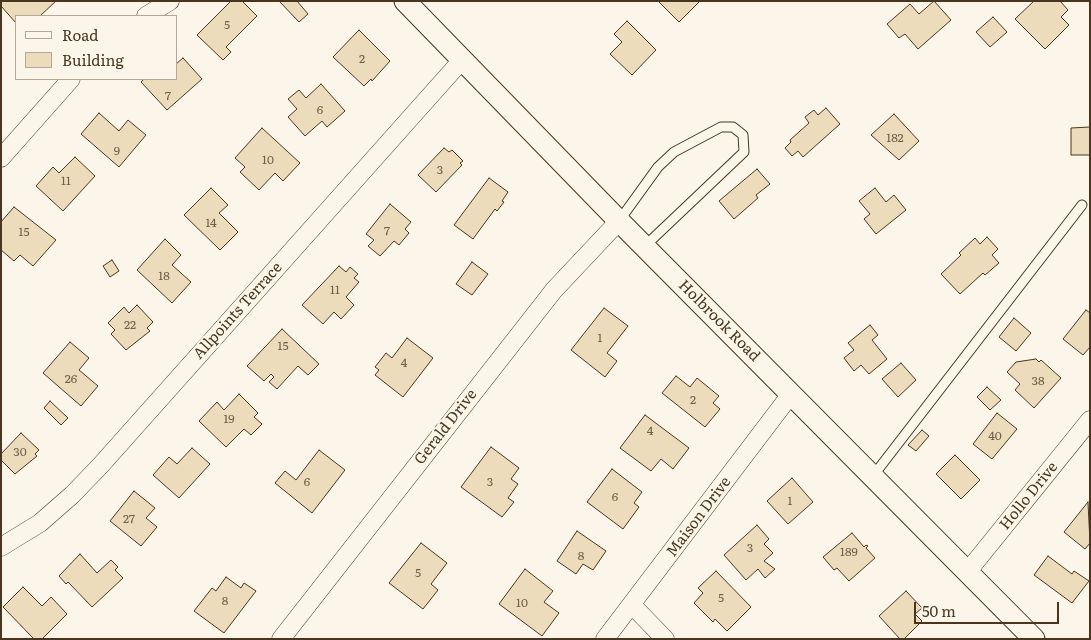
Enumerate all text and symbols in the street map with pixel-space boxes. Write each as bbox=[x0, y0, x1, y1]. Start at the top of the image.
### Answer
legend bbox=[15, 15, 178, 80]
house number: 5 bbox=[224, 18, 230, 32]
text: Road bbox=[62, 23, 98, 46]
text: Building bbox=[62, 48, 124, 71]
house number: 2 bbox=[359, 52, 365, 66]
house number: 7 bbox=[165, 89, 171, 103]
house number: 6 bbox=[317, 103, 323, 117]
house number: 182 bbox=[886, 131, 904, 145]
house number: 9 bbox=[114, 144, 120, 158]
house number: 10 bbox=[262, 153, 274, 167]
house number: 3 bbox=[437, 163, 443, 177]
house number: 11 bbox=[61, 174, 71, 188]
house number: 14 bbox=[205, 216, 217, 230]
house number: 7 bbox=[384, 224, 390, 238]
house number: 15 bbox=[19, 225, 29, 239]
street label: Allpoints Terrace bbox=[190, 259, 286, 363]
house number: 18 bbox=[158, 269, 170, 283]
street label: Holbrook Road bbox=[675, 277, 763, 365]
house number: 11 bbox=[330, 283, 340, 297]
house number: 22 bbox=[124, 318, 136, 332]
house number: 1 bbox=[598, 331, 602, 345]
house number: 15 bbox=[278, 339, 288, 353]
house number: 4 bbox=[401, 356, 407, 370]
house number: 26 bbox=[65, 372, 77, 386]
house number: 38 bbox=[1031, 374, 1045, 388]
street label: Gerald Drive bbox=[411, 386, 481, 468]
house number: 2 bbox=[690, 393, 696, 407]
house number: 19 bbox=[223, 412, 235, 426]
house number: 4 bbox=[647, 424, 653, 438]
house number: 40 bbox=[988, 429, 1002, 443]
house number: 30 bbox=[13, 445, 27, 459]
street label: Hollo Drive bbox=[996, 458, 1062, 534]
street label: Maison Drive bbox=[663, 473, 735, 561]
house number: 6 bbox=[304, 475, 310, 489]
house number: 3 bbox=[487, 475, 493, 489]
house number: 6 bbox=[612, 490, 618, 504]
house number: 1 bbox=[788, 494, 792, 508]
house number: 27 bbox=[123, 512, 135, 526]
house number: 3 bbox=[747, 541, 753, 555]
house number: 189 bbox=[840, 545, 858, 559]
house number: 8 bbox=[578, 549, 584, 563]
house number: 5 bbox=[415, 566, 421, 580]
house number: 5 bbox=[718, 591, 724, 605]
scale bar bbox=[916, 592, 1061, 624]
house number: 8 bbox=[222, 594, 228, 608]
house number: 10 bbox=[516, 596, 528, 610]
text: 50 m bbox=[922, 599, 956, 622]

